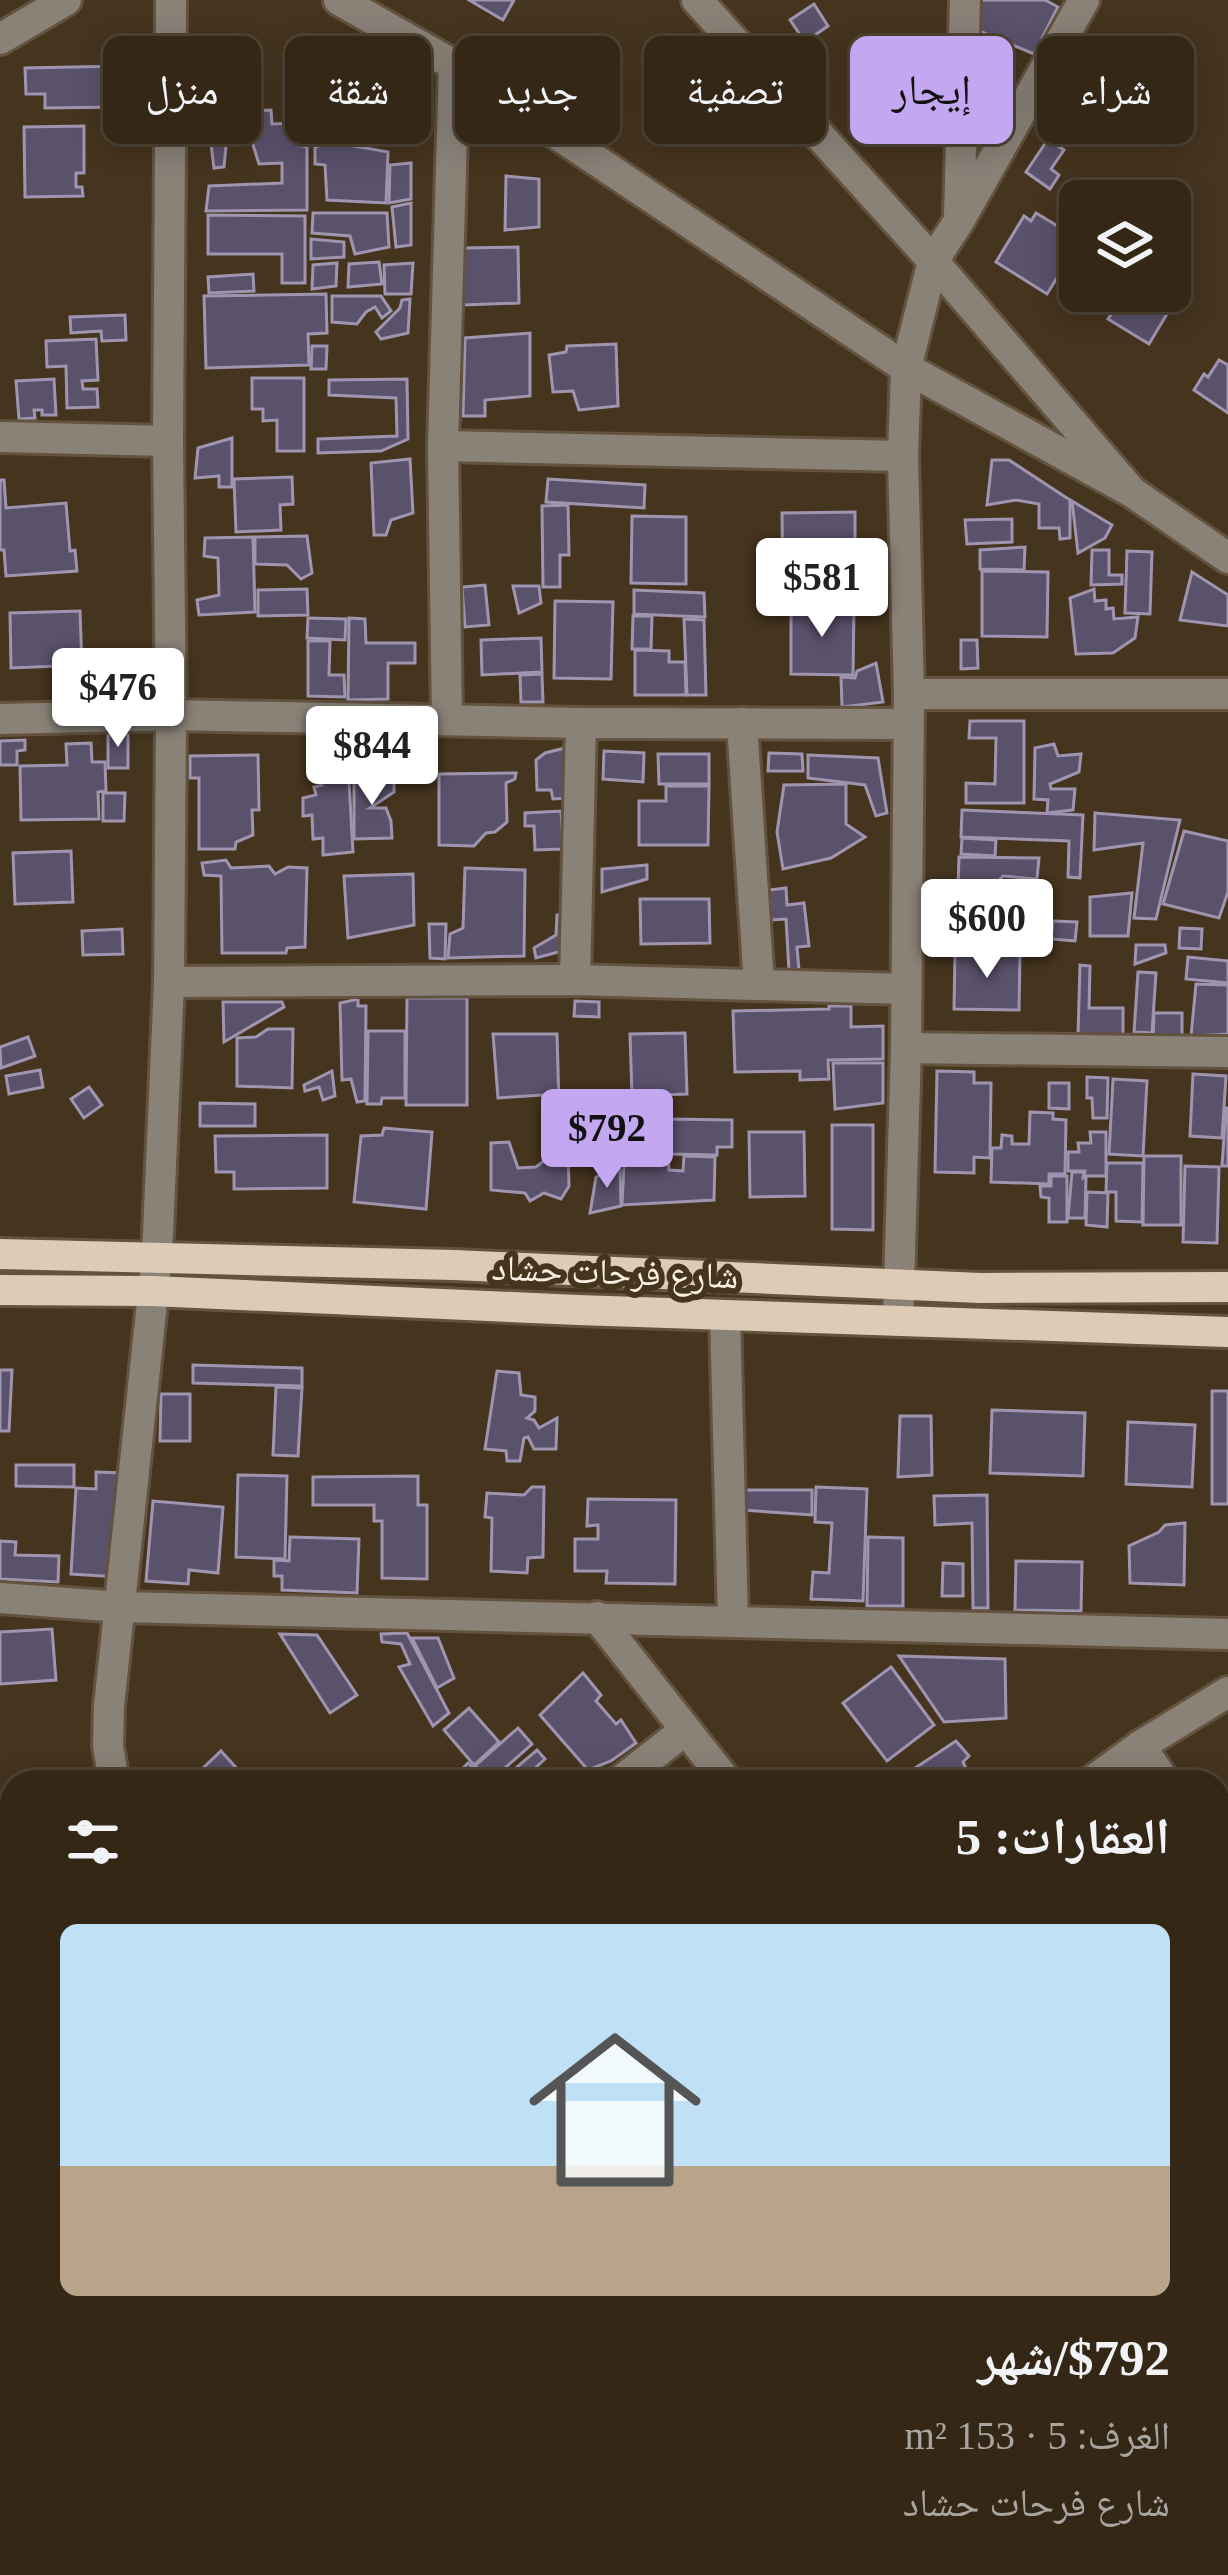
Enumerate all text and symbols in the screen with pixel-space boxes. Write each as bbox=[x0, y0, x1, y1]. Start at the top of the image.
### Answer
chip: منزل bbox=[103, 36, 261, 144]
chip: شقة bbox=[285, 36, 431, 144]
chip: جديد bbox=[455, 36, 620, 144]
chip: تصفية bbox=[644, 36, 826, 144]
chip: إيجار bbox=[850, 36, 1013, 144]
chip: شراء bbox=[1037, 36, 1194, 144]
map controls bbox=[1059, 180, 1191, 312]
button: layers bbox=[1059, 180, 1191, 312]
pin: $581 bbox=[751, 538, 893, 640]
text: $581 bbox=[783, 555, 861, 598]
pin: $476 bbox=[47, 648, 189, 750]
text: $476 bbox=[79, 665, 157, 708]
pin: $844 bbox=[301, 706, 443, 808]
text: $844 bbox=[333, 723, 411, 766]
pin: $600 bbox=[916, 879, 1058, 981]
text: $600 bbox=[948, 896, 1026, 939]
pin: $792 bbox=[536, 1089, 678, 1191]
text: $792 bbox=[568, 1106, 646, 1149]
street label: شارع فرحات حشاد bbox=[491, 1248, 739, 1298]
icon: filters bbox=[60, 1809, 126, 1875]
text: العقارات: 5 bbox=[956, 1809, 1170, 1865]
icon: home bbox=[507, 2002, 723, 2218]
text: $792/شهر bbox=[978, 2330, 1170, 2386]
text: الغرف: 5 · 153 m² bbox=[905, 2414, 1170, 2457]
text: شارع فرحات حشاد bbox=[903, 2481, 1170, 2524]

